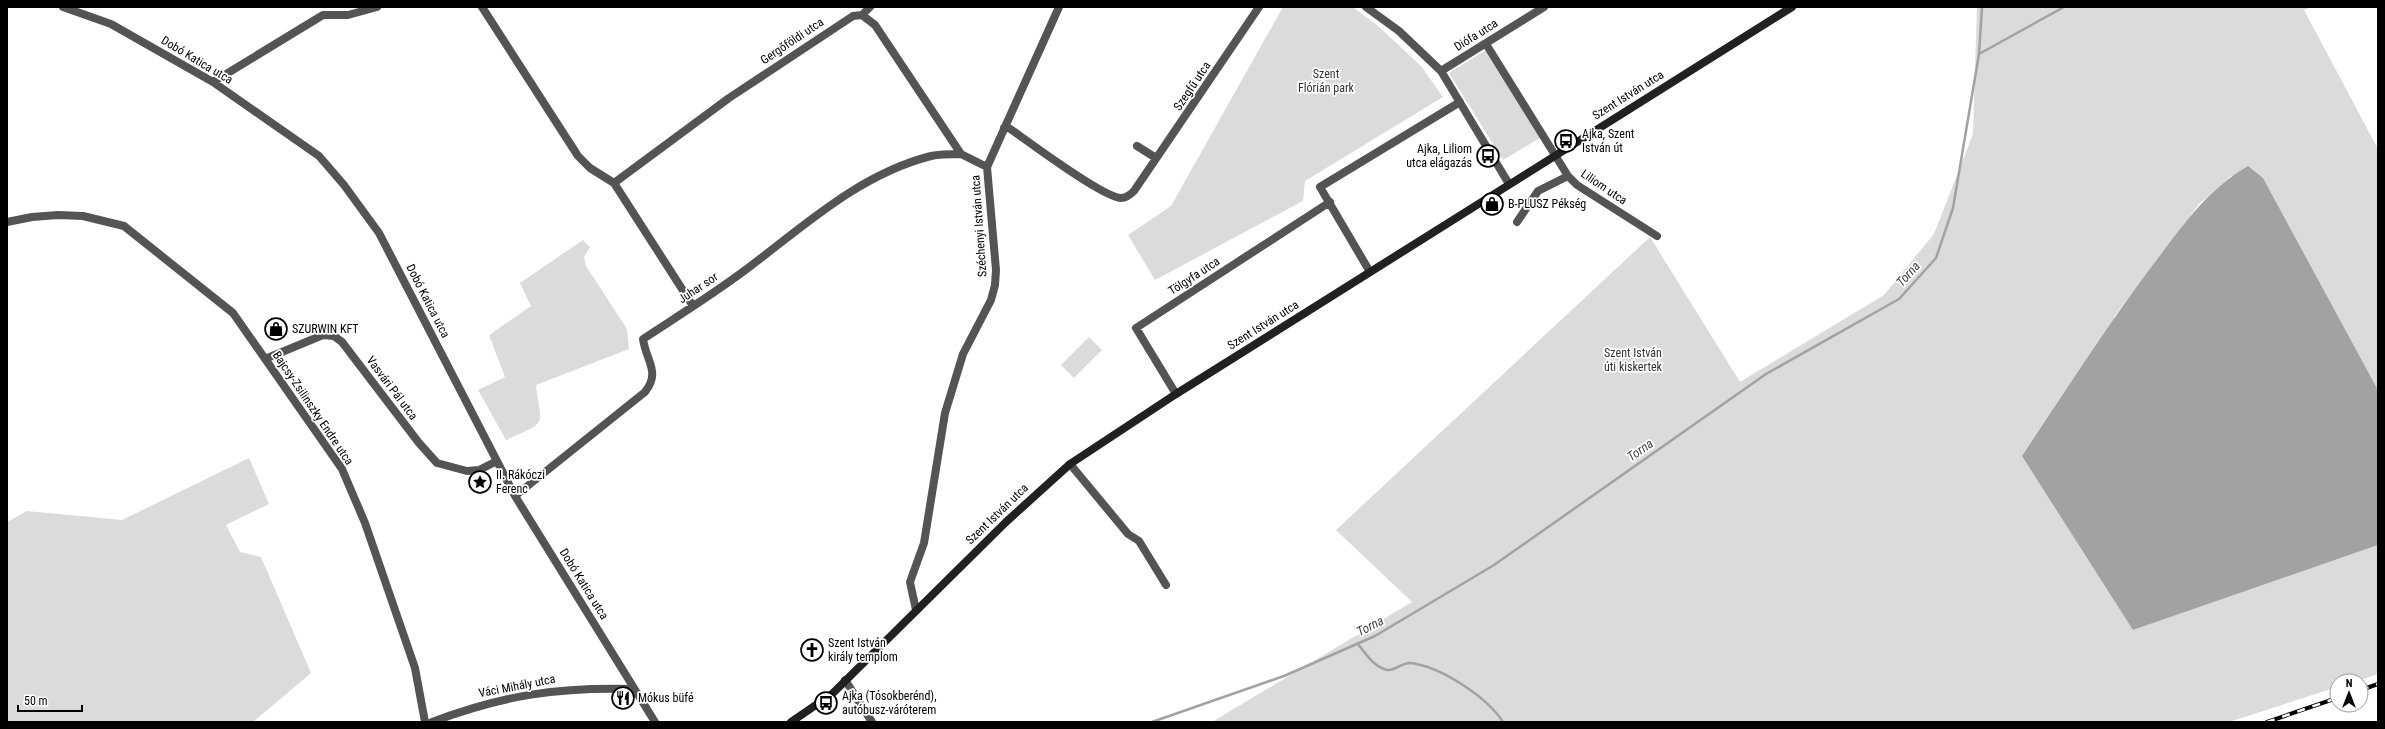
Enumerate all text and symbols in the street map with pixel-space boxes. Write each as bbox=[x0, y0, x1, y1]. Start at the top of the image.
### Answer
street label: Gergőföldi utca bbox=[758, 15, 826, 67]
street label: Diófa utca bbox=[1452, 16, 1501, 54]
street label: Dobó Katica utca bbox=[159, 33, 235, 87]
street label: Szegfű utca bbox=[1171, 59, 1214, 113]
park label: Szent Flórián park bbox=[1298, 67, 1355, 95]
street label: Szent István utca bbox=[1590, 67, 1666, 122]
place label: Ajka, Szent István út bbox=[1582, 127, 1635, 155]
bus stop icon: Ajka, Szent István út bbox=[1553, 128, 1579, 154]
place label: Ajka, Liliom utca elágazás bbox=[1406, 142, 1472, 170]
bus stop icon: Ajka, Liliom utca elágazás bbox=[1475, 143, 1501, 169]
street label: Liliom utca bbox=[1578, 167, 1630, 208]
street label: Széchenyi István utca bbox=[968, 174, 990, 278]
shop icon: B-PLUSZ Pékség bbox=[1479, 191, 1505, 217]
place label: B-PLUSZ Pékség bbox=[1508, 197, 1586, 211]
street label: Tölgyfa utca bbox=[1166, 254, 1222, 298]
water label: Torna bbox=[1893, 258, 1923, 290]
street label: Dobó Katica utca bbox=[403, 262, 453, 340]
street label: Juhar sor bbox=[676, 270, 721, 306]
street label: Szent István utca bbox=[1225, 297, 1301, 352]
shop icon: SZURWIN KFT bbox=[263, 316, 289, 342]
place label: SZURWIN KFT bbox=[292, 322, 359, 336]
park label: Szent István úti kiskertek bbox=[1604, 346, 1663, 374]
street label: Bajcsy-Zsilinszky Endre utca bbox=[270, 349, 356, 468]
street label: Vasvári Pál utca bbox=[364, 353, 421, 423]
water label: Torna bbox=[1624, 436, 1656, 464]
place label: II. Rákóczi Ferenc bbox=[496, 468, 545, 496]
place icon: II. Rákóczi Ferenc bbox=[467, 469, 493, 495]
street label: Szent István utca bbox=[963, 481, 1031, 547]
street label: Dobó Katica utca bbox=[557, 546, 611, 622]
water label: Torna bbox=[1354, 613, 1386, 639]
place label: Szent István király templom bbox=[828, 636, 898, 664]
church icon: Szent István király templom bbox=[799, 637, 825, 663]
street label: Váci Mihály utca bbox=[477, 672, 557, 700]
north arrow bbox=[2329, 673, 2369, 713]
text: N bbox=[2346, 677, 2353, 690]
restaurant icon: Mókus büfé bbox=[610, 685, 636, 711]
scale bar bbox=[18, 687, 82, 713]
place label: Ajka (Tósokberénd), autóbusz-váróterem bbox=[842, 689, 937, 717]
bus stop icon: Ajka (Tósokberénd), autóbusz-váróterem bbox=[813, 690, 839, 716]
place label: Mókus büfé bbox=[638, 691, 694, 705]
text: 50 m bbox=[24, 694, 48, 708]

